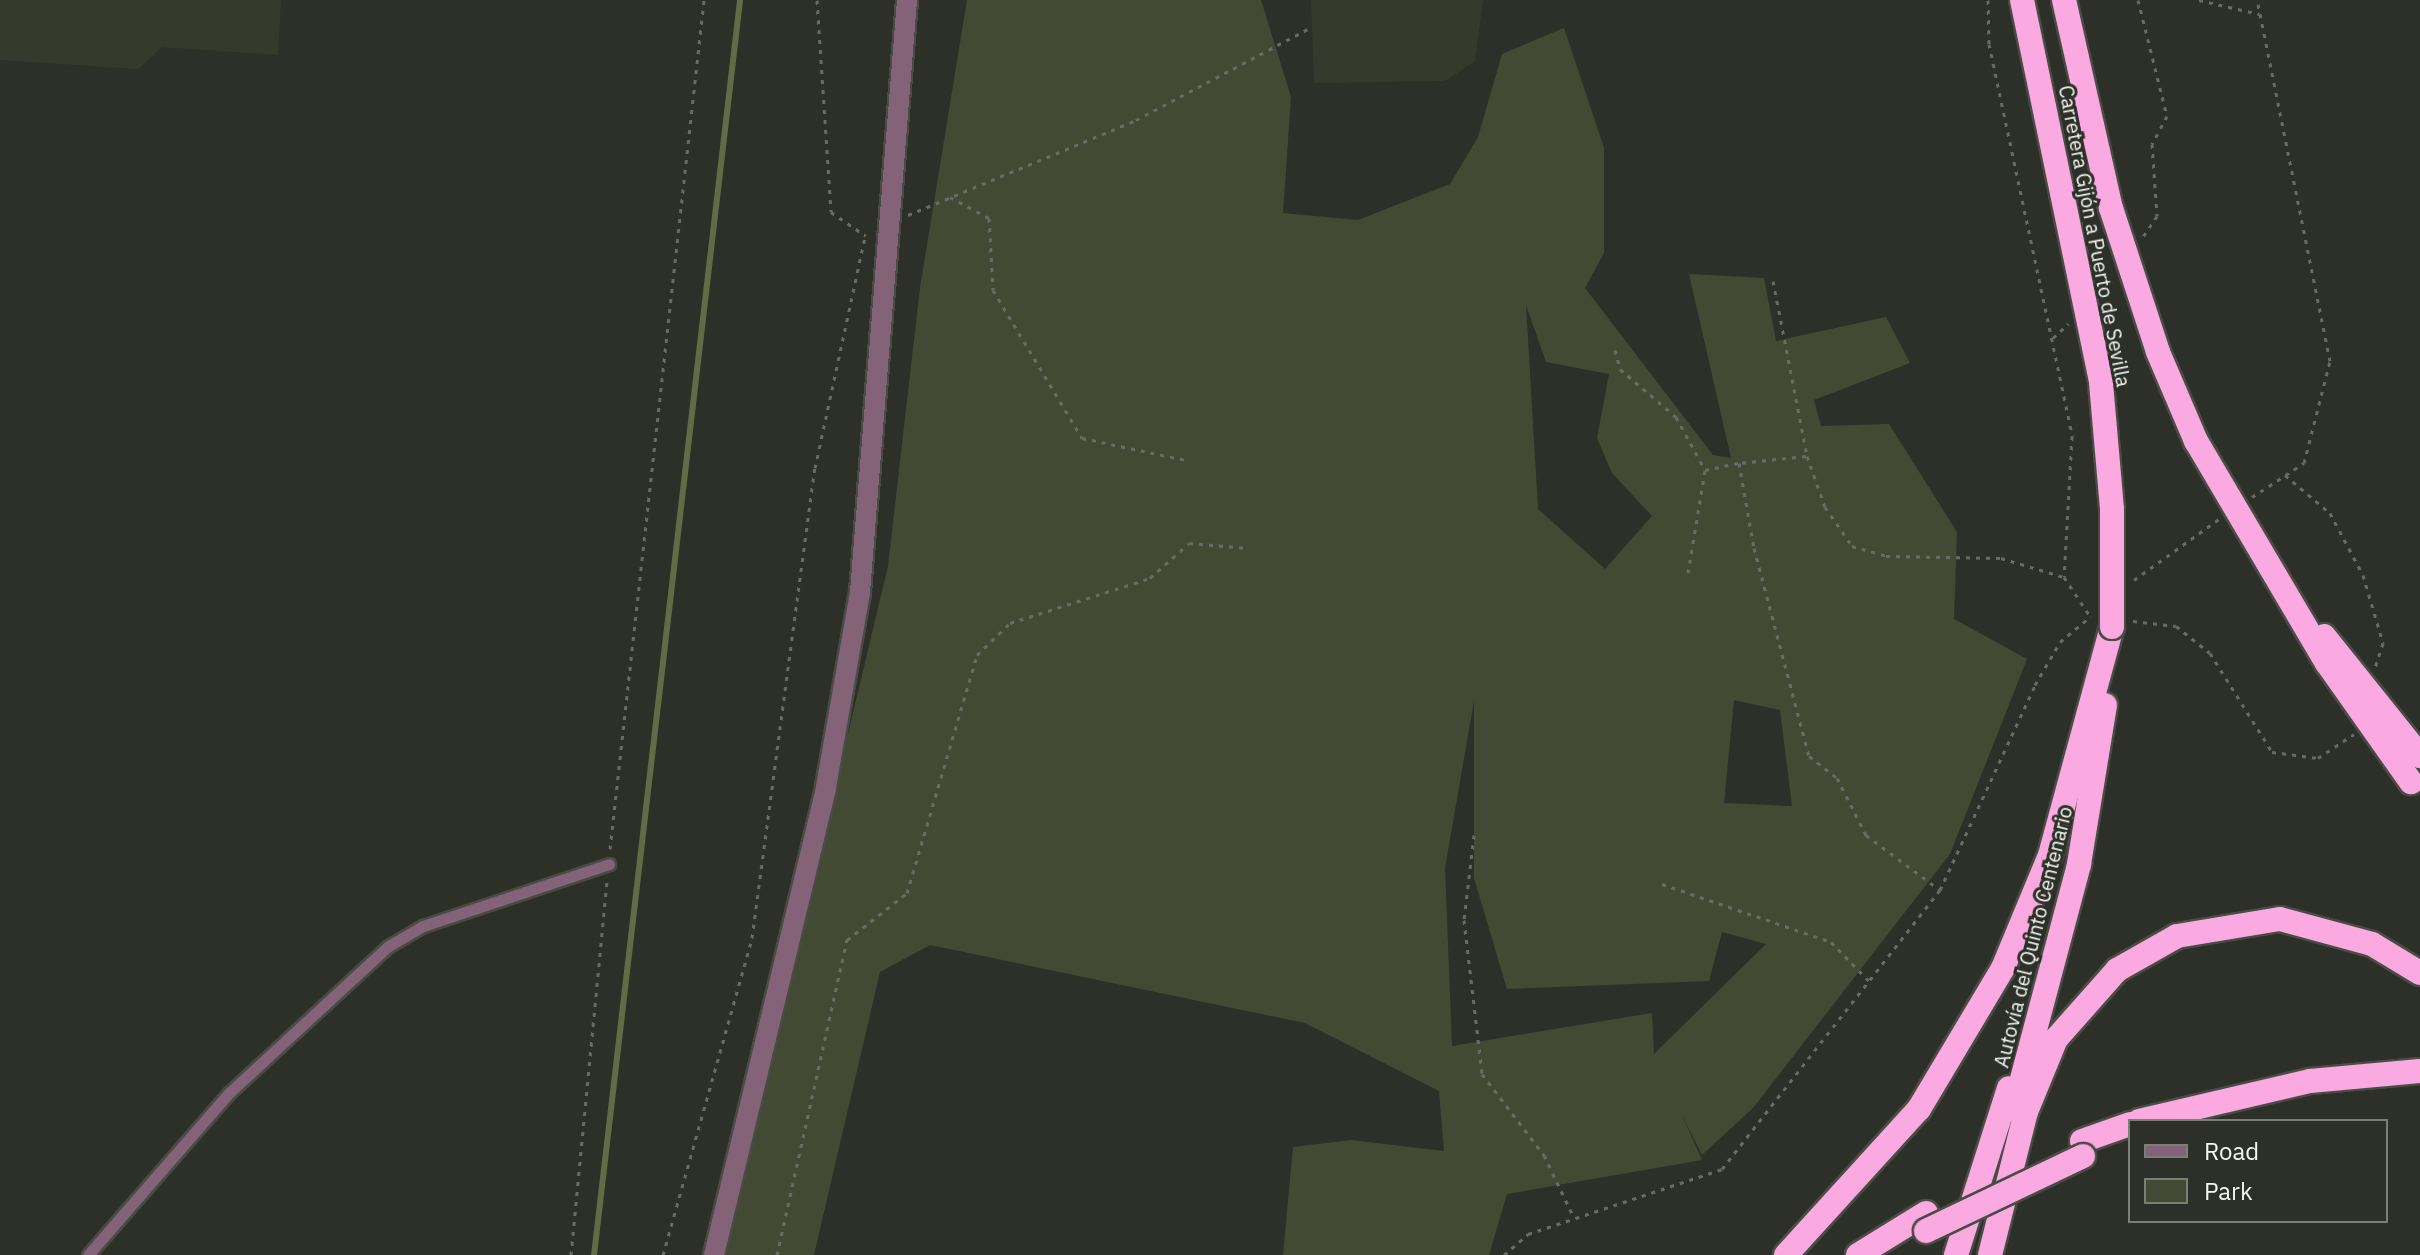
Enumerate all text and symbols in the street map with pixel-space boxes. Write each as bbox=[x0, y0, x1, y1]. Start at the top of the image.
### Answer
street label: Carretera Gijón a Puerto de Sevilla bbox=[2054, 83, 2136, 389]
street label: Autovía del Quinto Centenario bbox=[1989, 804, 2077, 1070]
legend bbox=[2128, 1119, 2388, 1223]
text: Road bbox=[2204, 1135, 2259, 1167]
text: Park bbox=[2204, 1175, 2253, 1207]

